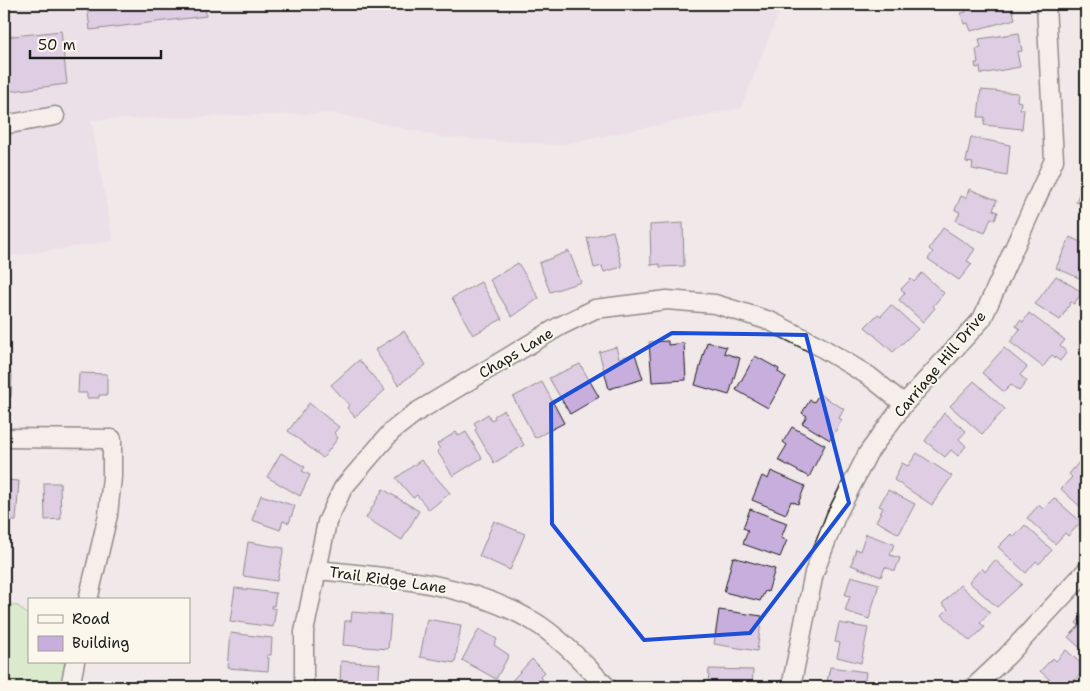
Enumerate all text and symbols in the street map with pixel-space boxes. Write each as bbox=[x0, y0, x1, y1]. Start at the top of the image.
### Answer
scale bar bbox=[30, 28, 161, 60]
text: 50 m bbox=[38, 35, 76, 55]
street label: Carriage Hill Drive bbox=[890, 307, 990, 421]
street label: Chaps Lane bbox=[475, 323, 557, 383]
street label: Trail Ridge Lane bbox=[328, 562, 448, 598]
legend bbox=[28, 598, 190, 664]
text: Road bbox=[72, 609, 110, 629]
text: Building bbox=[72, 633, 129, 653]

